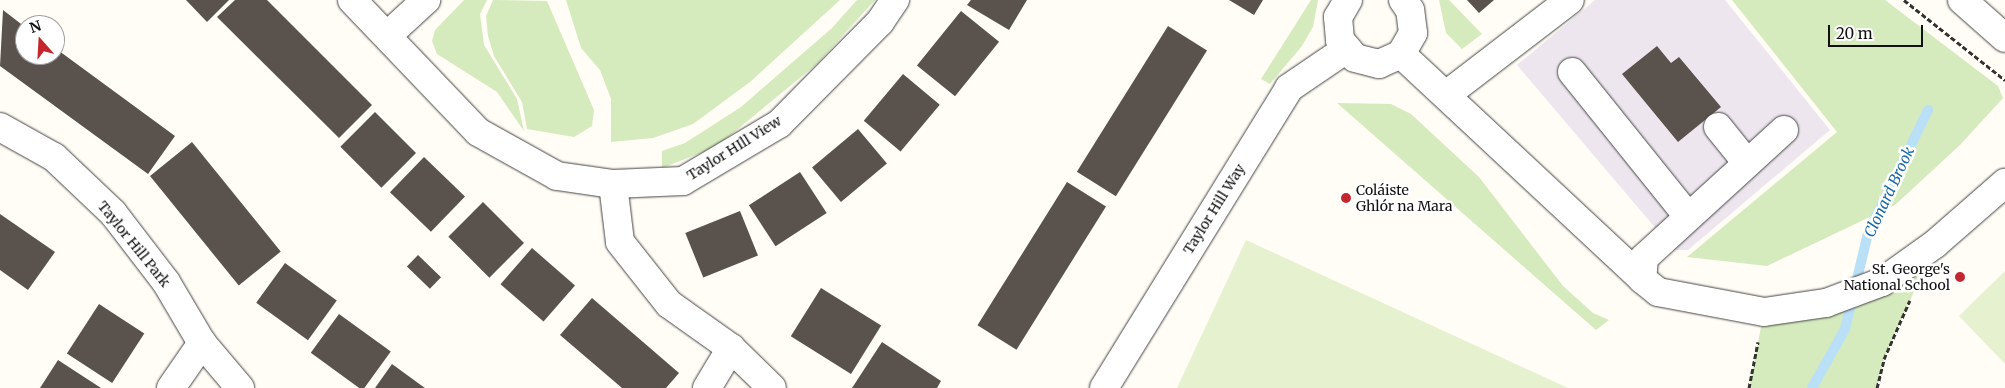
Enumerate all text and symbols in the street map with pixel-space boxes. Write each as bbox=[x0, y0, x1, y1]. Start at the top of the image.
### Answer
north arrow bbox=[15, 15, 65, 65]
scale bar bbox=[1830, 15, 1925, 47]
text: N bbox=[27, 16, 44, 37]
text: 20 m bbox=[1836, 24, 1873, 43]
street label: Taylor HIll View bbox=[684, 112, 784, 184]
water label: Clonard Brook bbox=[1860, 144, 1918, 240]
street label: Taylor Hill Way bbox=[1180, 161, 1248, 257]
place label: Coláiste Ghlór na Mara bbox=[1356, 182, 1453, 214]
marker: Coláiste Ghlór na Mara bbox=[1340, 192, 1352, 204]
street label: Taylor Hill Park bbox=[94, 198, 174, 290]
place label: St. George's National School bbox=[1844, 261, 1950, 294]
marker: St. George's National School bbox=[1954, 271, 1966, 283]

